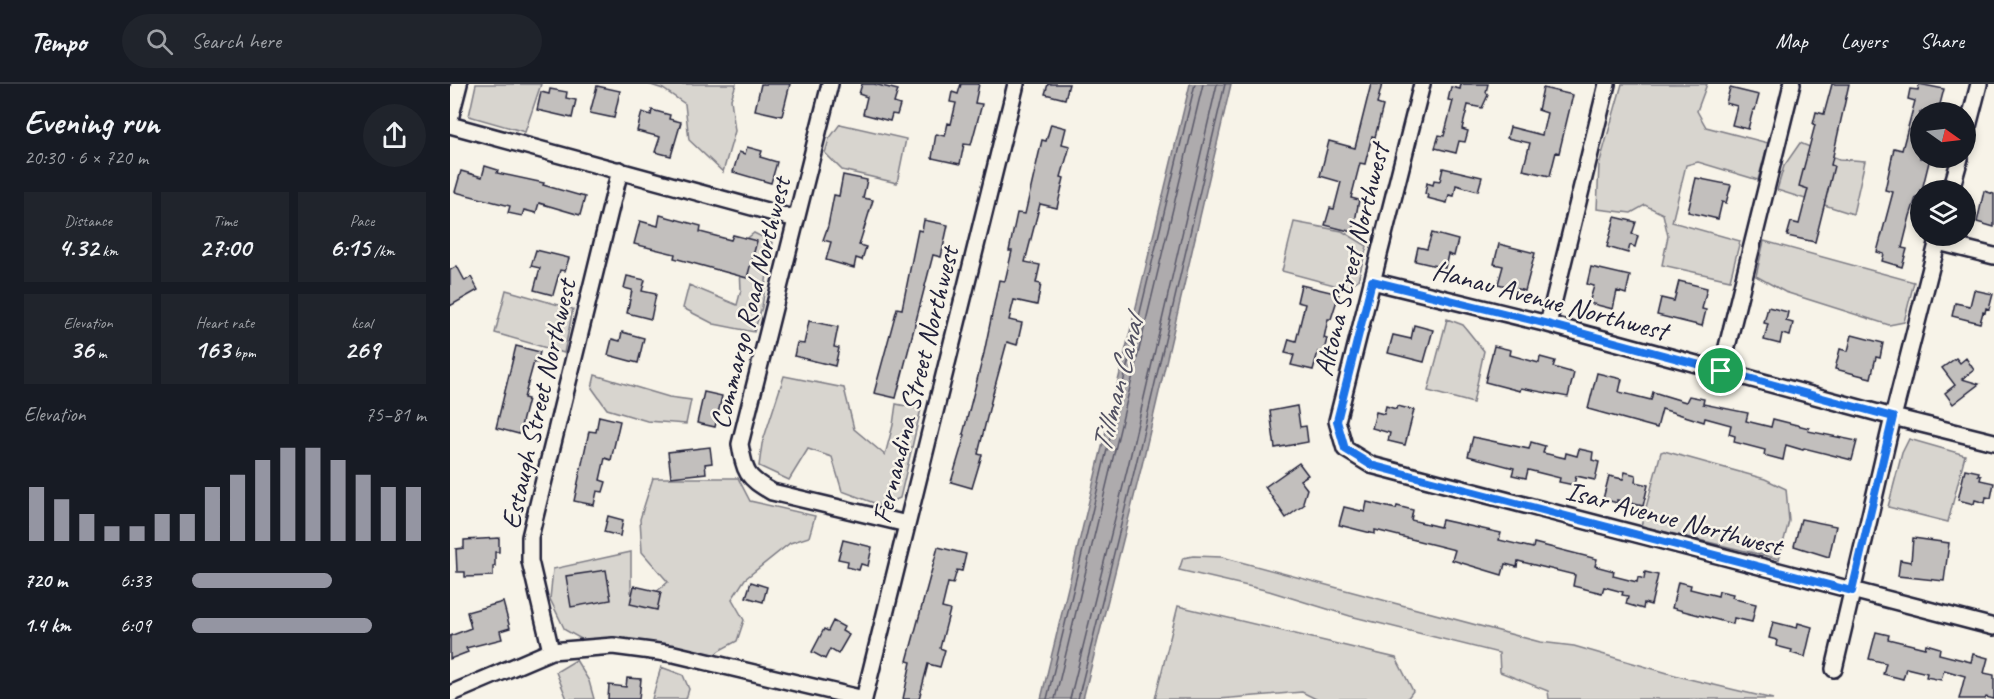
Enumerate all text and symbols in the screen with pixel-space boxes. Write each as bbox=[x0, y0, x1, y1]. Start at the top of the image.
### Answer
search box bbox=[122, 14, 542, 68]
text: Tempo bbox=[30, 24, 86, 59]
icon: search bbox=[143, 25, 176, 58]
text: Search here bbox=[191, 27, 281, 55]
text: Map bbox=[1775, 28, 1808, 54]
text: Layers bbox=[1841, 28, 1887, 54]
text: Share bbox=[1920, 28, 1964, 54]
text: Evening run bbox=[24, 101, 159, 143]
north arrow bbox=[1910, 102, 1976, 168]
map controls bbox=[1910, 102, 1976, 246]
button: share bbox=[363, 104, 426, 167]
street label: Altona Street Northwest bbox=[1305, 137, 1398, 379]
text: 20:30 · 6 × 720 m bbox=[24, 145, 148, 170]
street label: Commargo Road Northwest bbox=[702, 171, 799, 432]
button: layers bbox=[1910, 180, 1976, 246]
text: Distance bbox=[64, 211, 112, 231]
text: Time bbox=[213, 211, 237, 231]
text: Pace bbox=[350, 211, 374, 231]
text: 4.32 bbox=[58, 231, 98, 264]
text: 27:00 bbox=[199, 231, 251, 264]
text: 6:15 bbox=[329, 231, 370, 264]
street label: Fernandina Street Northwest bbox=[864, 240, 967, 527]
text: km bbox=[98, 241, 118, 261]
text: /km bbox=[370, 241, 395, 261]
street label: Hanau Avenue Northwest bbox=[1429, 252, 1675, 349]
street label: Estaugh Street Northwest bbox=[492, 273, 584, 532]
water label: Tillman Canal bbox=[1082, 304, 1154, 456]
text: Elevation bbox=[63, 313, 113, 333]
text: Heart rate bbox=[196, 313, 254, 333]
text: kcal bbox=[351, 313, 373, 333]
text: 36 bbox=[70, 333, 94, 366]
text: 163 bbox=[194, 333, 230, 366]
text: 269 bbox=[344, 333, 380, 366]
text: m bbox=[94, 343, 106, 363]
text: bpm bbox=[230, 343, 256, 363]
pin bbox=[1695, 345, 1746, 396]
icon: arrive bbox=[1704, 354, 1737, 387]
text: Elevation bbox=[24, 402, 86, 427]
text: 75–81 m bbox=[365, 402, 426, 427]
street label: Isar Avenue Northwest bbox=[1562, 472, 1788, 564]
text: 720 m bbox=[24, 568, 67, 593]
text: 6:33 bbox=[120, 568, 151, 593]
text: 1.4 km bbox=[24, 613, 71, 638]
text: 6:09 bbox=[120, 613, 151, 638]

